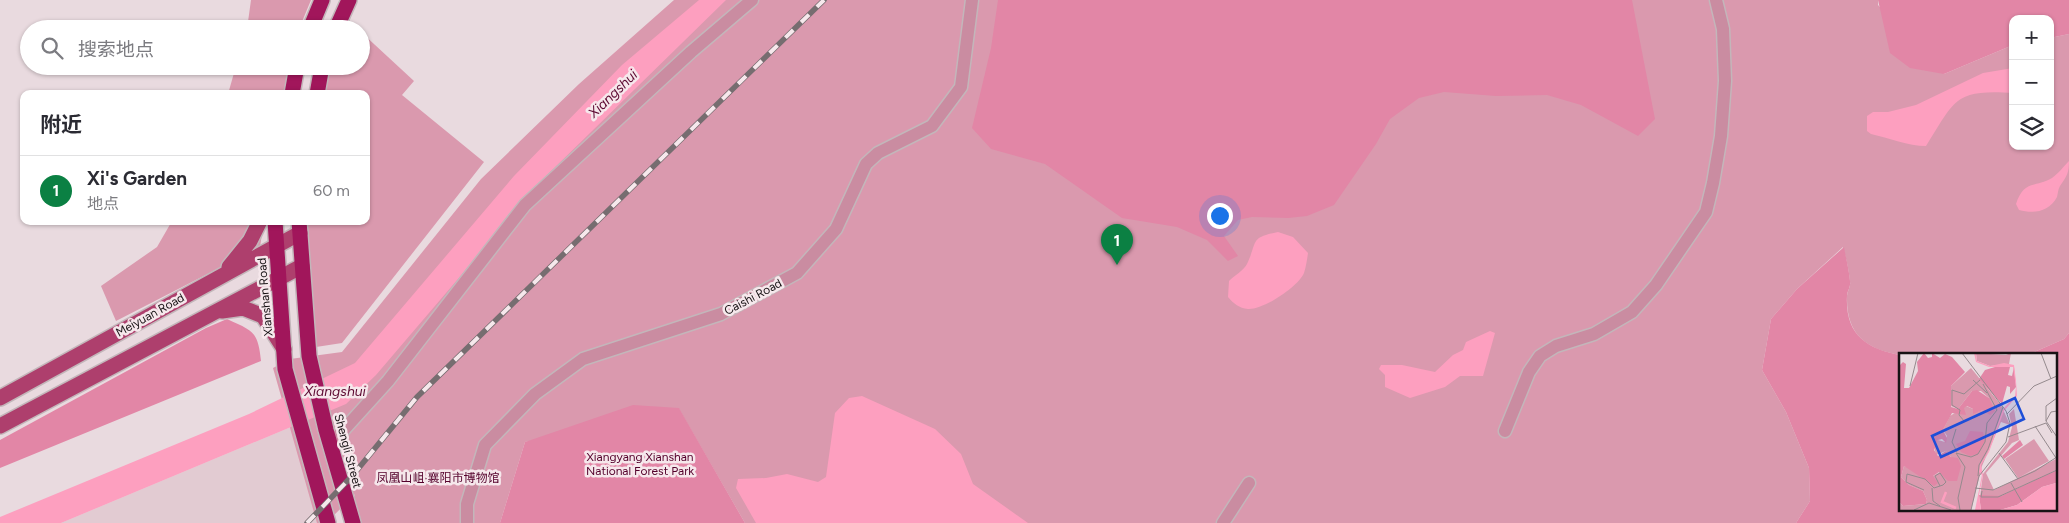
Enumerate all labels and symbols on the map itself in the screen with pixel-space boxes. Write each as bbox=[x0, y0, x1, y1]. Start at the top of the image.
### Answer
water label: Xiangshui bbox=[584, 66, 642, 122]
your location bbox=[1207, 203, 1233, 229]
pin: 1 bbox=[1101, 224, 1133, 265]
street label: Xianshan Road bbox=[255, 257, 275, 337]
street label: Caishi Road bbox=[722, 276, 784, 318]
street label: Meiyuan Road bbox=[113, 290, 187, 340]
inset map bbox=[1899, 353, 2056, 510]
water label: Xiangshui bbox=[303, 383, 367, 400]
street label: Shengli Street bbox=[331, 412, 365, 490]
park label: Xiangyang Xianshan National Forest Park bbox=[586, 450, 694, 478]
park label: 凤凰山岨·襄阳市博物馆 bbox=[376, 471, 500, 485]

